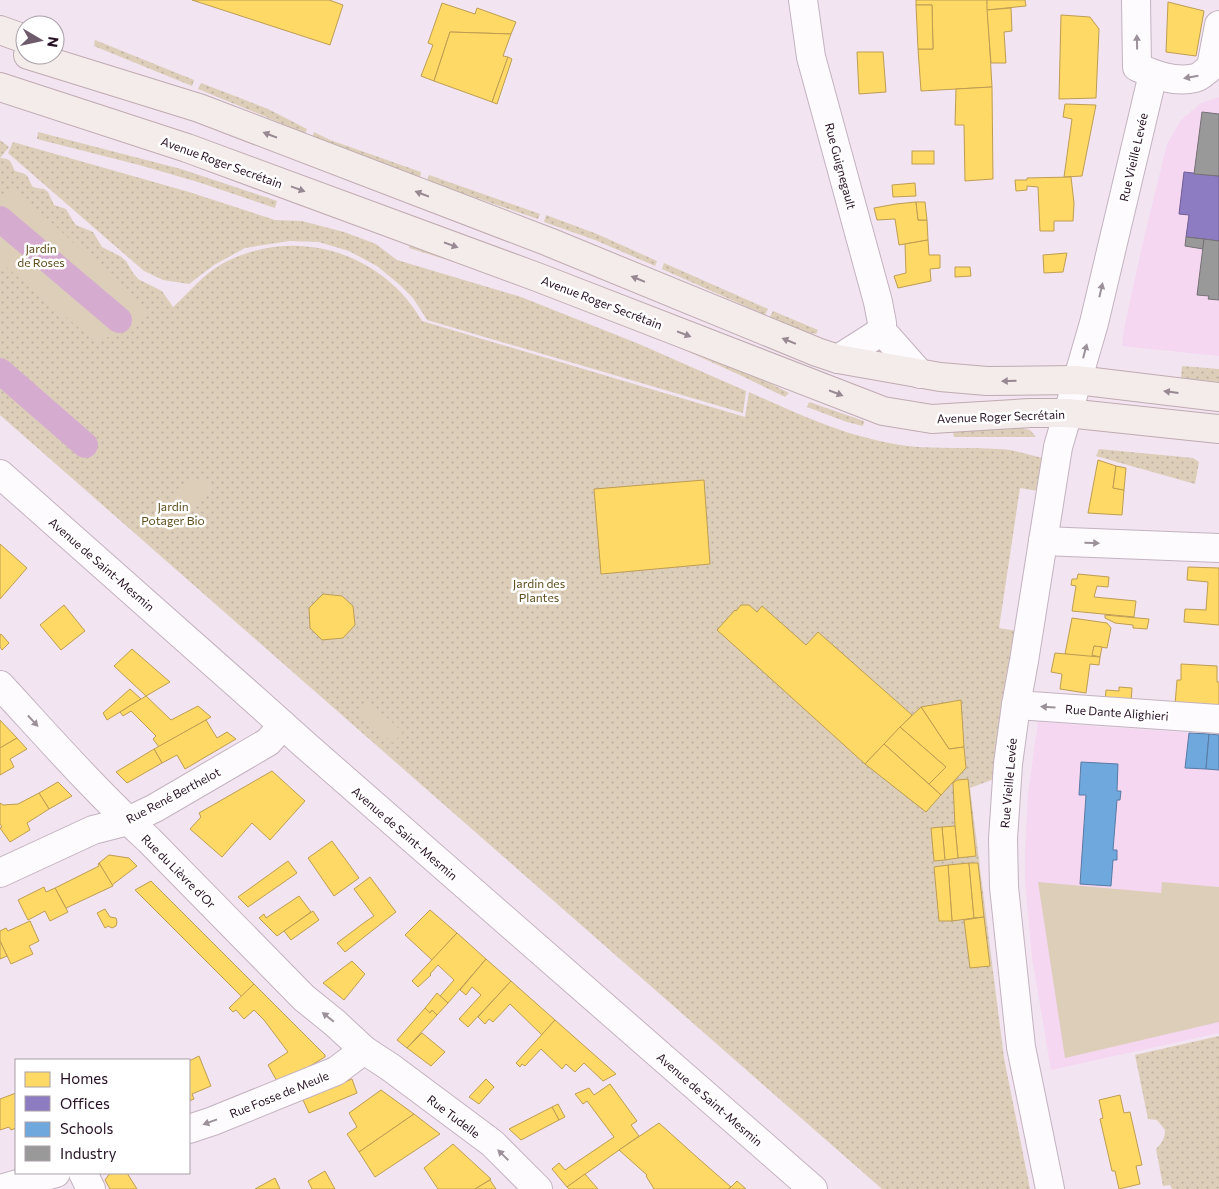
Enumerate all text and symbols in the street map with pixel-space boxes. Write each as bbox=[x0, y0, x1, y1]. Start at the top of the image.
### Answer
north arrow bbox=[15, 15, 65, 65]
one-way arrow bbox=[1132, 34, 1140, 50]
text: N bbox=[44, 36, 63, 49]
one-way arrow bbox=[1183, 74, 1199, 82]
street label: Rue Vieille Levée bbox=[1116, 111, 1150, 203]
street label: Rue Guignegault bbox=[823, 121, 859, 211]
one-way arrow bbox=[263, 131, 278, 138]
street label: Avenue Roger Secrétain bbox=[159, 133, 285, 191]
one-way arrow bbox=[291, 185, 306, 193]
one-way arrow bbox=[415, 189, 429, 197]
park label: Jardin de Roses bbox=[17, 241, 65, 269]
one-way arrow bbox=[444, 241, 459, 249]
street label: Avenue Roger Secrétain bbox=[540, 272, 664, 332]
one-way arrow bbox=[630, 275, 645, 283]
one-way arrow bbox=[1098, 283, 1106, 298]
one-way arrow bbox=[677, 331, 692, 338]
one-way arrow bbox=[782, 336, 796, 344]
one-way arrow bbox=[1081, 344, 1089, 359]
one-way arrow bbox=[1001, 377, 1017, 385]
one-way arrow bbox=[1162, 388, 1178, 396]
one-way arrow bbox=[829, 389, 844, 397]
street label: Avenue Roger Secrétain bbox=[937, 407, 1065, 425]
park label: Jardin Potager Bio bbox=[141, 499, 205, 527]
street label: Avenue de Saint-Mesmin bbox=[47, 515, 157, 613]
one-way arrow bbox=[1084, 539, 1100, 547]
park label: Jardin des Plantes bbox=[513, 576, 565, 604]
street label: Rue Dante Alighieri bbox=[1065, 701, 1169, 723]
one-way arrow bbox=[1040, 703, 1056, 711]
one-way arrow bbox=[27, 714, 39, 726]
street label: Rue Vieille Levée bbox=[997, 737, 1019, 829]
street label: Rue René Berthelot bbox=[123, 764, 223, 826]
street label: Avenue de Saint-Mesmin bbox=[350, 784, 460, 882]
street label: Rue du Lièvre d'Or bbox=[139, 831, 219, 911]
one-way arrow bbox=[322, 1012, 335, 1023]
street label: Avenue de Saint-Mesmin bbox=[655, 1050, 765, 1148]
legend bbox=[15, 1059, 190, 1174]
street label: Rue Fosse de Meule bbox=[227, 1068, 331, 1120]
text: Homes bbox=[60, 1069, 108, 1087]
street label: Rue Tudelle bbox=[425, 1092, 483, 1140]
text: Offices bbox=[60, 1094, 110, 1112]
text: Schools bbox=[60, 1119, 114, 1137]
one-way arrow bbox=[202, 1119, 217, 1126]
text: Industry bbox=[60, 1144, 117, 1162]
one-way arrow bbox=[498, 1149, 510, 1161]

